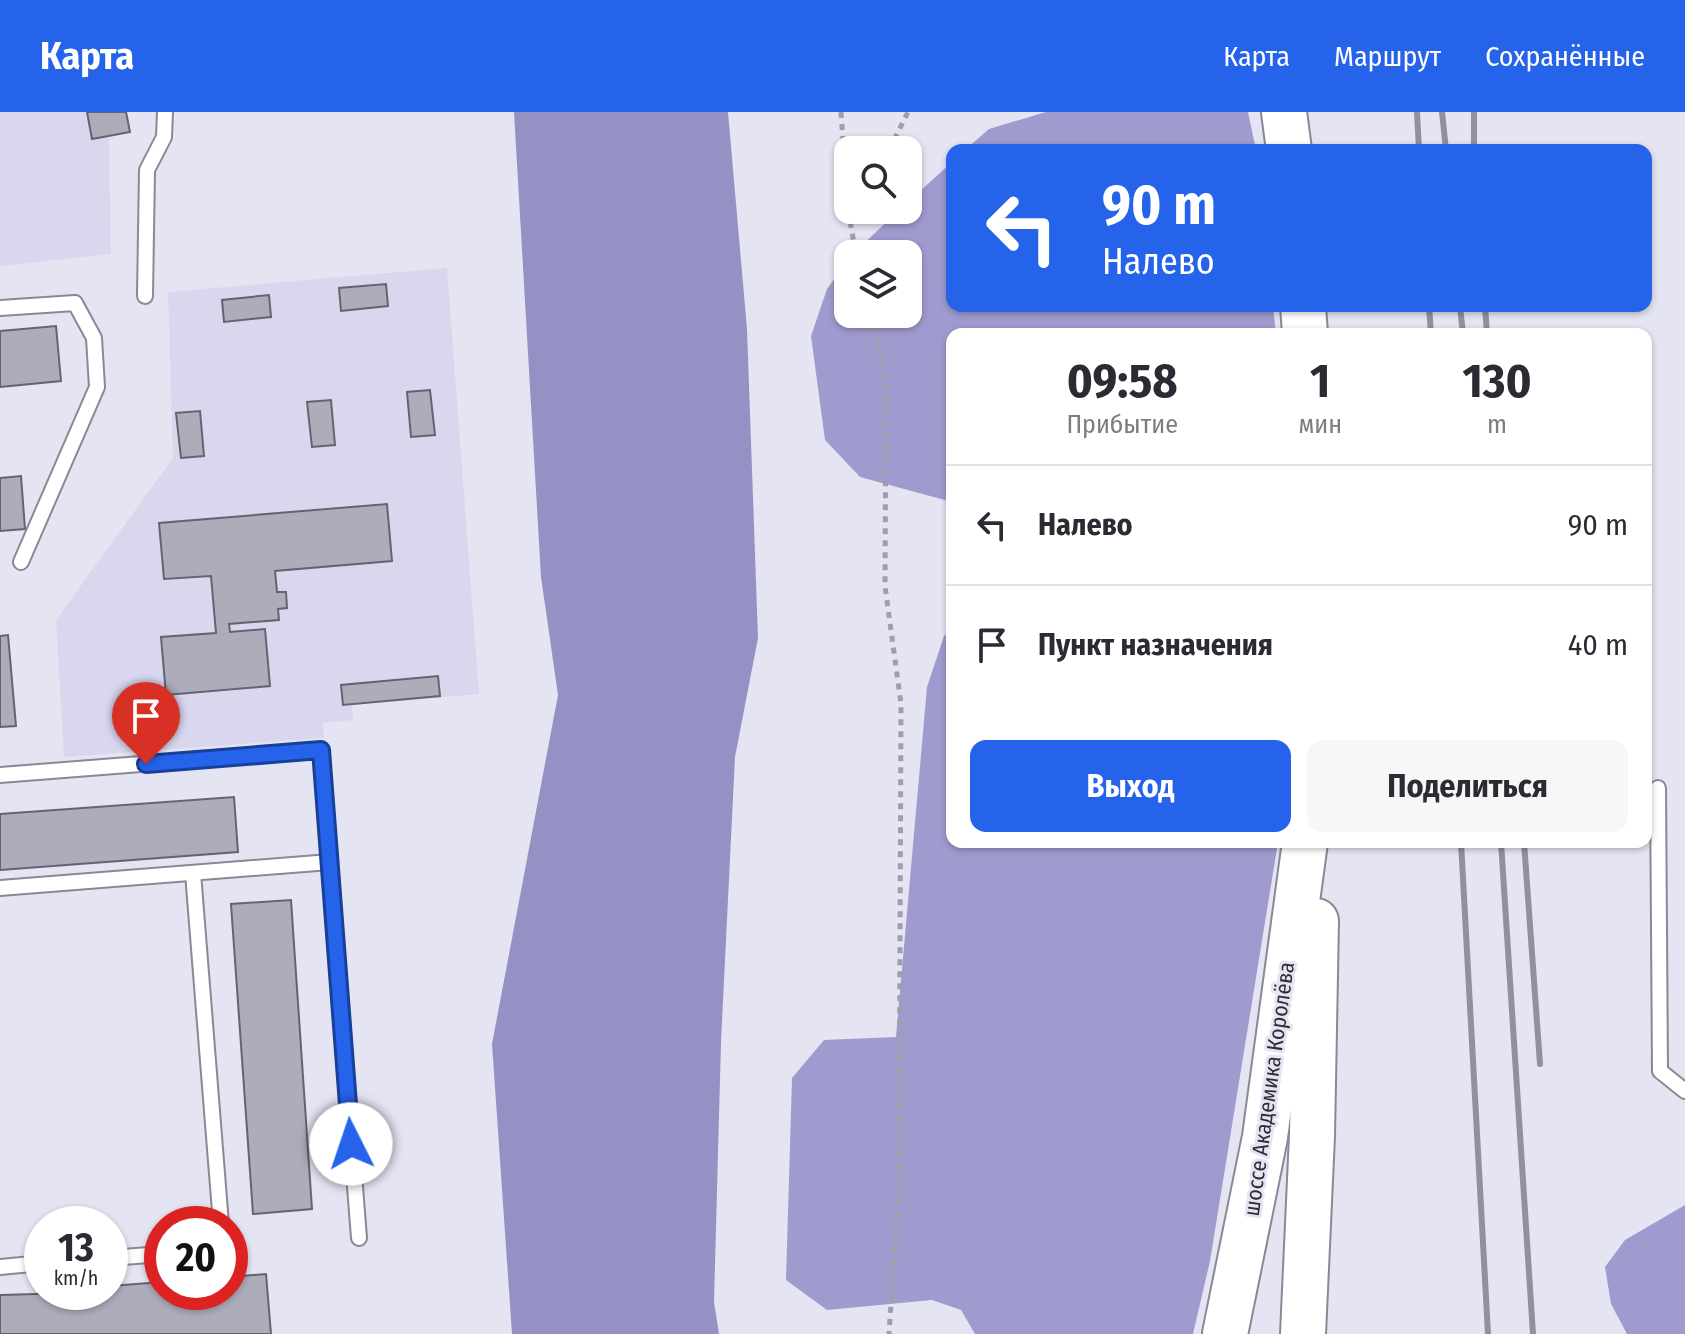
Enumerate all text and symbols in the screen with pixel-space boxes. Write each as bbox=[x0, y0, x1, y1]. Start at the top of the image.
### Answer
text: Карта bbox=[40, 33, 134, 79]
text: Карта bbox=[1223, 40, 1290, 73]
text: Маршрут bbox=[1334, 40, 1441, 73]
text: Сохранённые bbox=[1485, 40, 1645, 73]
map controls bbox=[834, 136, 922, 328]
button: search bbox=[834, 136, 922, 224]
text: 90 m bbox=[1102, 172, 1216, 239]
icon: left bbox=[970, 176, 1074, 280]
button: layers bbox=[834, 240, 922, 328]
text: Налево bbox=[1102, 240, 1215, 284]
text: 09:58 bbox=[1067, 352, 1178, 410]
text: 1 bbox=[1310, 352, 1330, 410]
text: 130 bbox=[1462, 352, 1532, 410]
text: Прибытие bbox=[1066, 409, 1178, 440]
text: мин bbox=[1298, 409, 1342, 440]
text: m bbox=[1487, 409, 1507, 440]
icon: left bbox=[970, 503, 1014, 547]
text: Налево bbox=[1038, 507, 1133, 543]
text: 90 m bbox=[1568, 507, 1628, 543]
icon: arrive bbox=[970, 623, 1014, 667]
text: Пункт назначения bbox=[1038, 627, 1273, 663]
text: 40 m bbox=[1568, 627, 1628, 663]
pin bbox=[112, 682, 180, 764]
icon: arrive bbox=[124, 694, 168, 738]
button: Выход bbox=[970, 740, 1291, 832]
button: Поделиться bbox=[1307, 740, 1628, 832]
street label: шоссе Академика Королёва bbox=[1238, 960, 1300, 1218]
position arrow bbox=[309, 1102, 393, 1186]
speed limit sign: 20 bbox=[144, 1206, 248, 1310]
text: 13 bbox=[58, 1224, 94, 1272]
text: km/h bbox=[54, 1266, 98, 1290]

